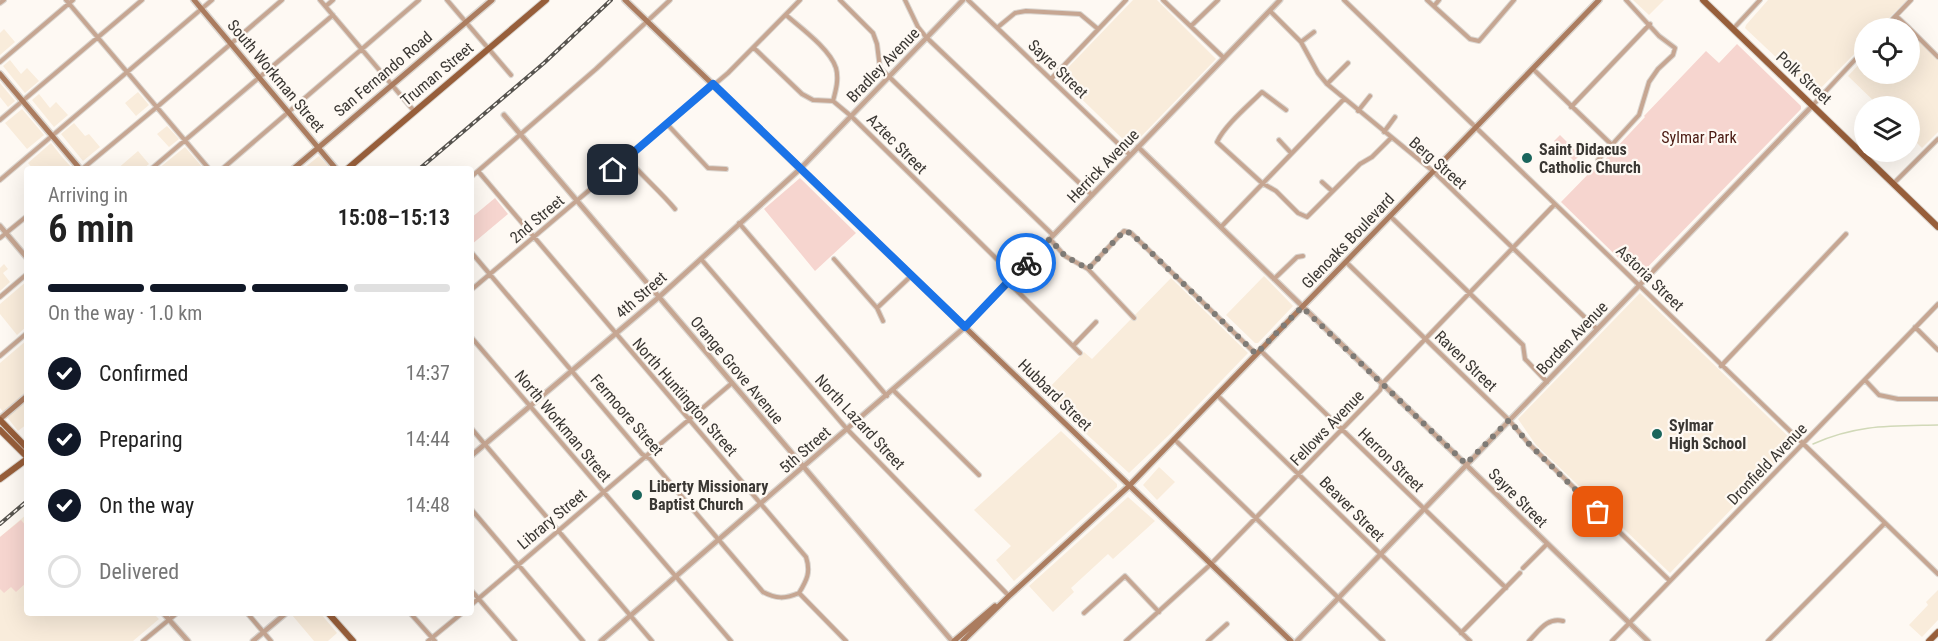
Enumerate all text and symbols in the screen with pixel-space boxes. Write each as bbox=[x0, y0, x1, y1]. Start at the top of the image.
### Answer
street label: South Workman Street bbox=[223, 16, 329, 136]
map controls bbox=[1854, 18, 1920, 162]
button: locate bbox=[1854, 18, 1920, 84]
street label: Bradley Avenue bbox=[843, 24, 923, 106]
street label: San Fernando Road bbox=[330, 27, 436, 121]
street label: Sayre Street bbox=[1024, 36, 1092, 102]
street label: Truman Street bbox=[397, 38, 477, 110]
street label: Polk Street bbox=[1772, 48, 1836, 109]
button: layers bbox=[1854, 96, 1920, 162]
street label: Aztec Street bbox=[863, 110, 931, 178]
street label: Herrick Avenue bbox=[1063, 125, 1143, 207]
park label: Sylmar Park bbox=[1661, 128, 1738, 147]
street label: Berg Street bbox=[1405, 133, 1471, 193]
place label: Saint Didacus Catholic Church bbox=[1539, 140, 1641, 177]
pin bbox=[587, 144, 638, 195]
marker: Saint Didacus Catholic Church bbox=[1520, 151, 1534, 165]
icon: home bbox=[596, 153, 629, 186]
text: Arriving in bbox=[48, 183, 128, 207]
street label: Glenoaks Boulevard bbox=[1298, 189, 1398, 293]
street label: 2nd Street bbox=[506, 191, 568, 247]
text: 15:08–15:13 bbox=[338, 205, 450, 230]
text: 6 min bbox=[48, 206, 134, 252]
courier bbox=[996, 233, 1056, 293]
street label: Astoria Street bbox=[1612, 241, 1688, 315]
icon: bike bbox=[1010, 247, 1043, 280]
street label: 4th Street bbox=[612, 267, 671, 322]
street label: Borden Avenue bbox=[1532, 297, 1612, 379]
text: On the way · 1.0 km bbox=[48, 301, 202, 325]
street label: Orange Grove Avenue bbox=[686, 312, 788, 428]
street label: Raven Street bbox=[1431, 327, 1501, 396]
street label: North Huntington Street bbox=[629, 334, 742, 460]
street label: Hubbard Street bbox=[1014, 355, 1096, 435]
icon: check bbox=[48, 357, 81, 390]
text: Confirmed bbox=[99, 361, 188, 386]
text: 14:37 bbox=[406, 361, 450, 385]
street label: North Workman Street bbox=[511, 366, 615, 486]
street label: North Lazard Street bbox=[811, 370, 909, 474]
street label: Fermoore Street bbox=[587, 371, 668, 460]
street label: Fellows Avenue bbox=[1286, 386, 1368, 470]
place label: Sylmar High School bbox=[1669, 416, 1746, 453]
street label: Dronfield Avenue bbox=[1723, 419, 1811, 509]
street label: 5th Street bbox=[776, 422, 835, 477]
icon: check bbox=[48, 423, 81, 456]
street label: Herron Street bbox=[1354, 424, 1428, 496]
text: Preparing bbox=[99, 427, 183, 452]
text: 14:44 bbox=[406, 427, 450, 451]
marker: Sylmar High School bbox=[1650, 427, 1664, 441]
street label: Sayre Street bbox=[1484, 464, 1552, 532]
street label: Beaver Street bbox=[1316, 473, 1389, 546]
place label: Liberty Missionary Baptist Church bbox=[649, 477, 768, 514]
street label: Library Street bbox=[514, 484, 591, 553]
pin bbox=[1572, 486, 1623, 537]
marker: Liberty Missionary Baptist Church bbox=[630, 488, 644, 502]
icon: check bbox=[48, 489, 81, 522]
text: On the way bbox=[99, 493, 194, 518]
text: 14:48 bbox=[406, 493, 450, 517]
icon: bag bbox=[1581, 495, 1614, 528]
text: Delivered bbox=[99, 559, 179, 584]

